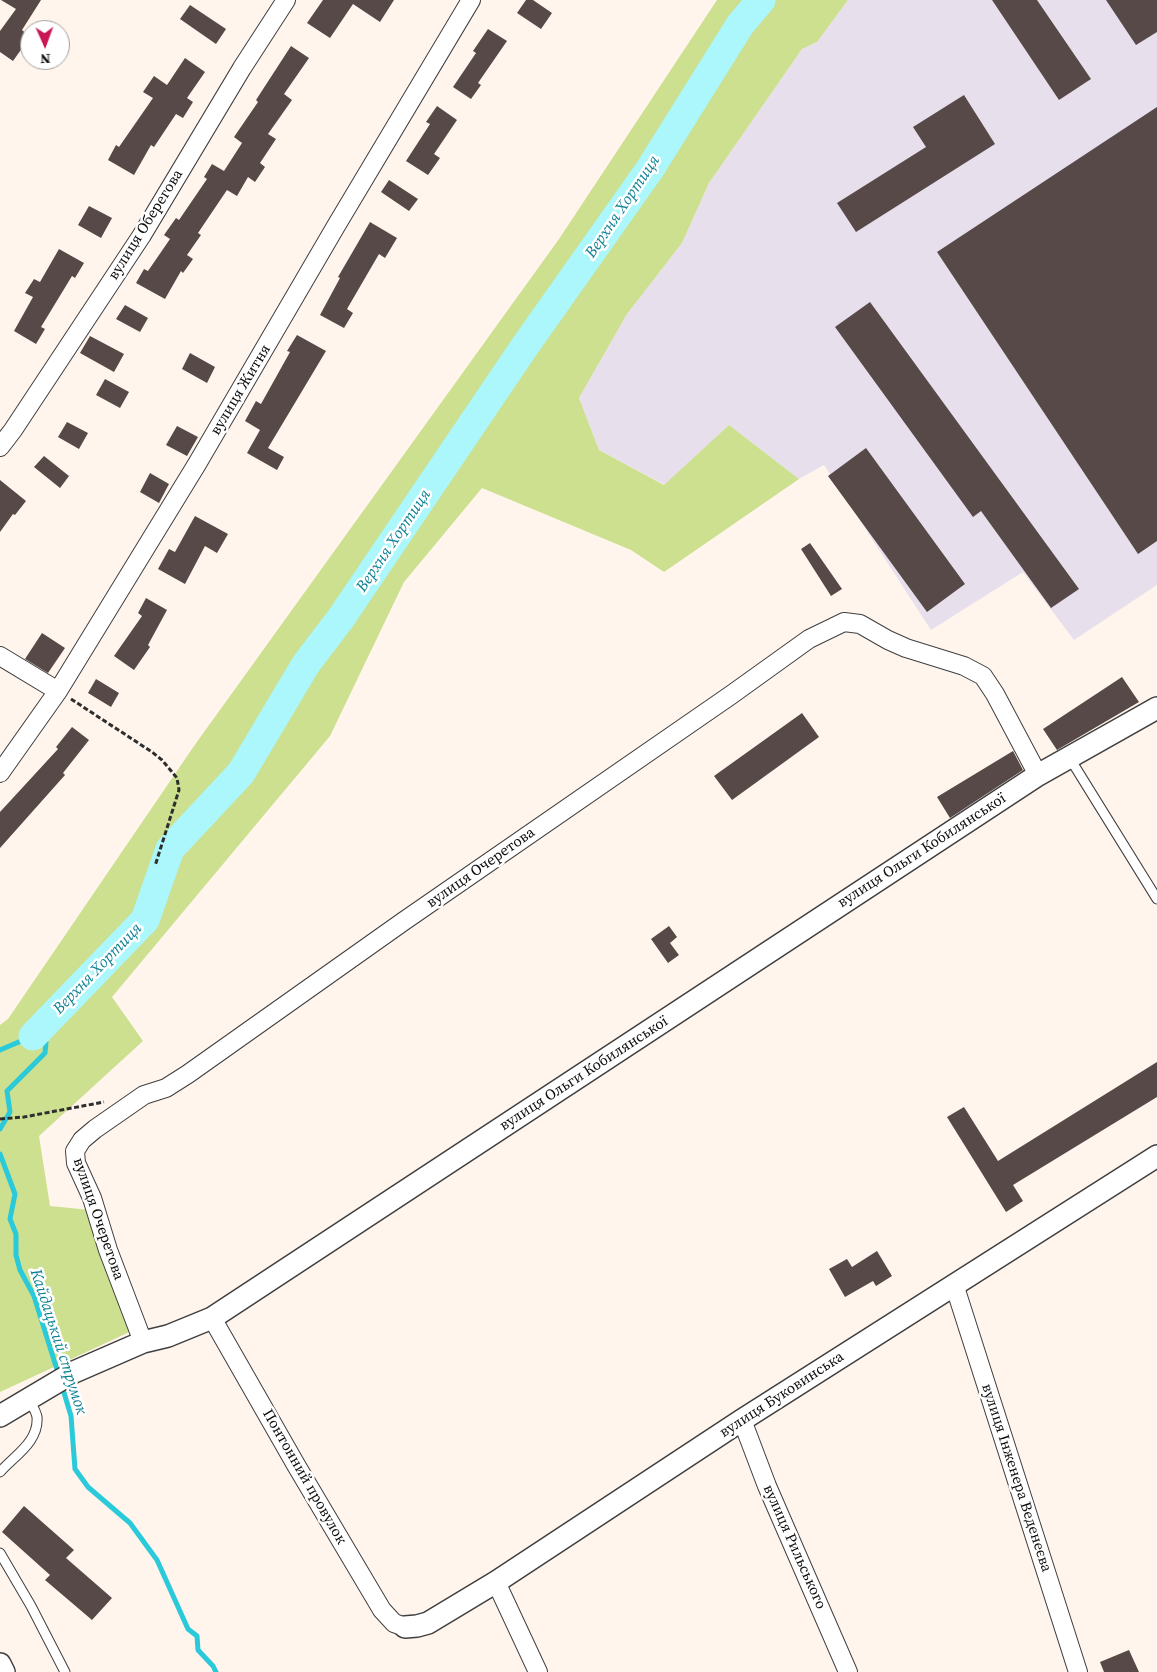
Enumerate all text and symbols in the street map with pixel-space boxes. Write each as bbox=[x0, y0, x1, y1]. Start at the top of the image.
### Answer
north arrow bbox=[20, 20, 70, 70]
text: N bbox=[40, 49, 51, 69]
water label: Верхня Хортиця bbox=[582, 152, 664, 262]
street label: вулиця Оберегова bbox=[105, 166, 187, 284]
street label: вулиця Житня bbox=[207, 341, 275, 439]
water label: Верхня Хортиця bbox=[353, 486, 435, 596]
street label: вулиця Ольги Кобилянської bbox=[835, 790, 1009, 912]
street label: вулиця Очеретова bbox=[423, 824, 539, 912]
water label: Верхня Хортиця bbox=[50, 919, 146, 1019]
street label: вулиця Ольги Кобилянської bbox=[497, 1013, 671, 1135]
street label: вулиця Очеретова bbox=[69, 1155, 127, 1283]
water label: Кайдацький струмок bbox=[25, 1267, 91, 1417]
street label: вулиця Буковинська bbox=[717, 1348, 847, 1442]
street label: вулиця Інженера Веденеєва bbox=[977, 1382, 1055, 1574]
street label: Понтонний провулок bbox=[258, 1406, 350, 1548]
street label: вулиця Рильського bbox=[758, 1482, 830, 1612]

